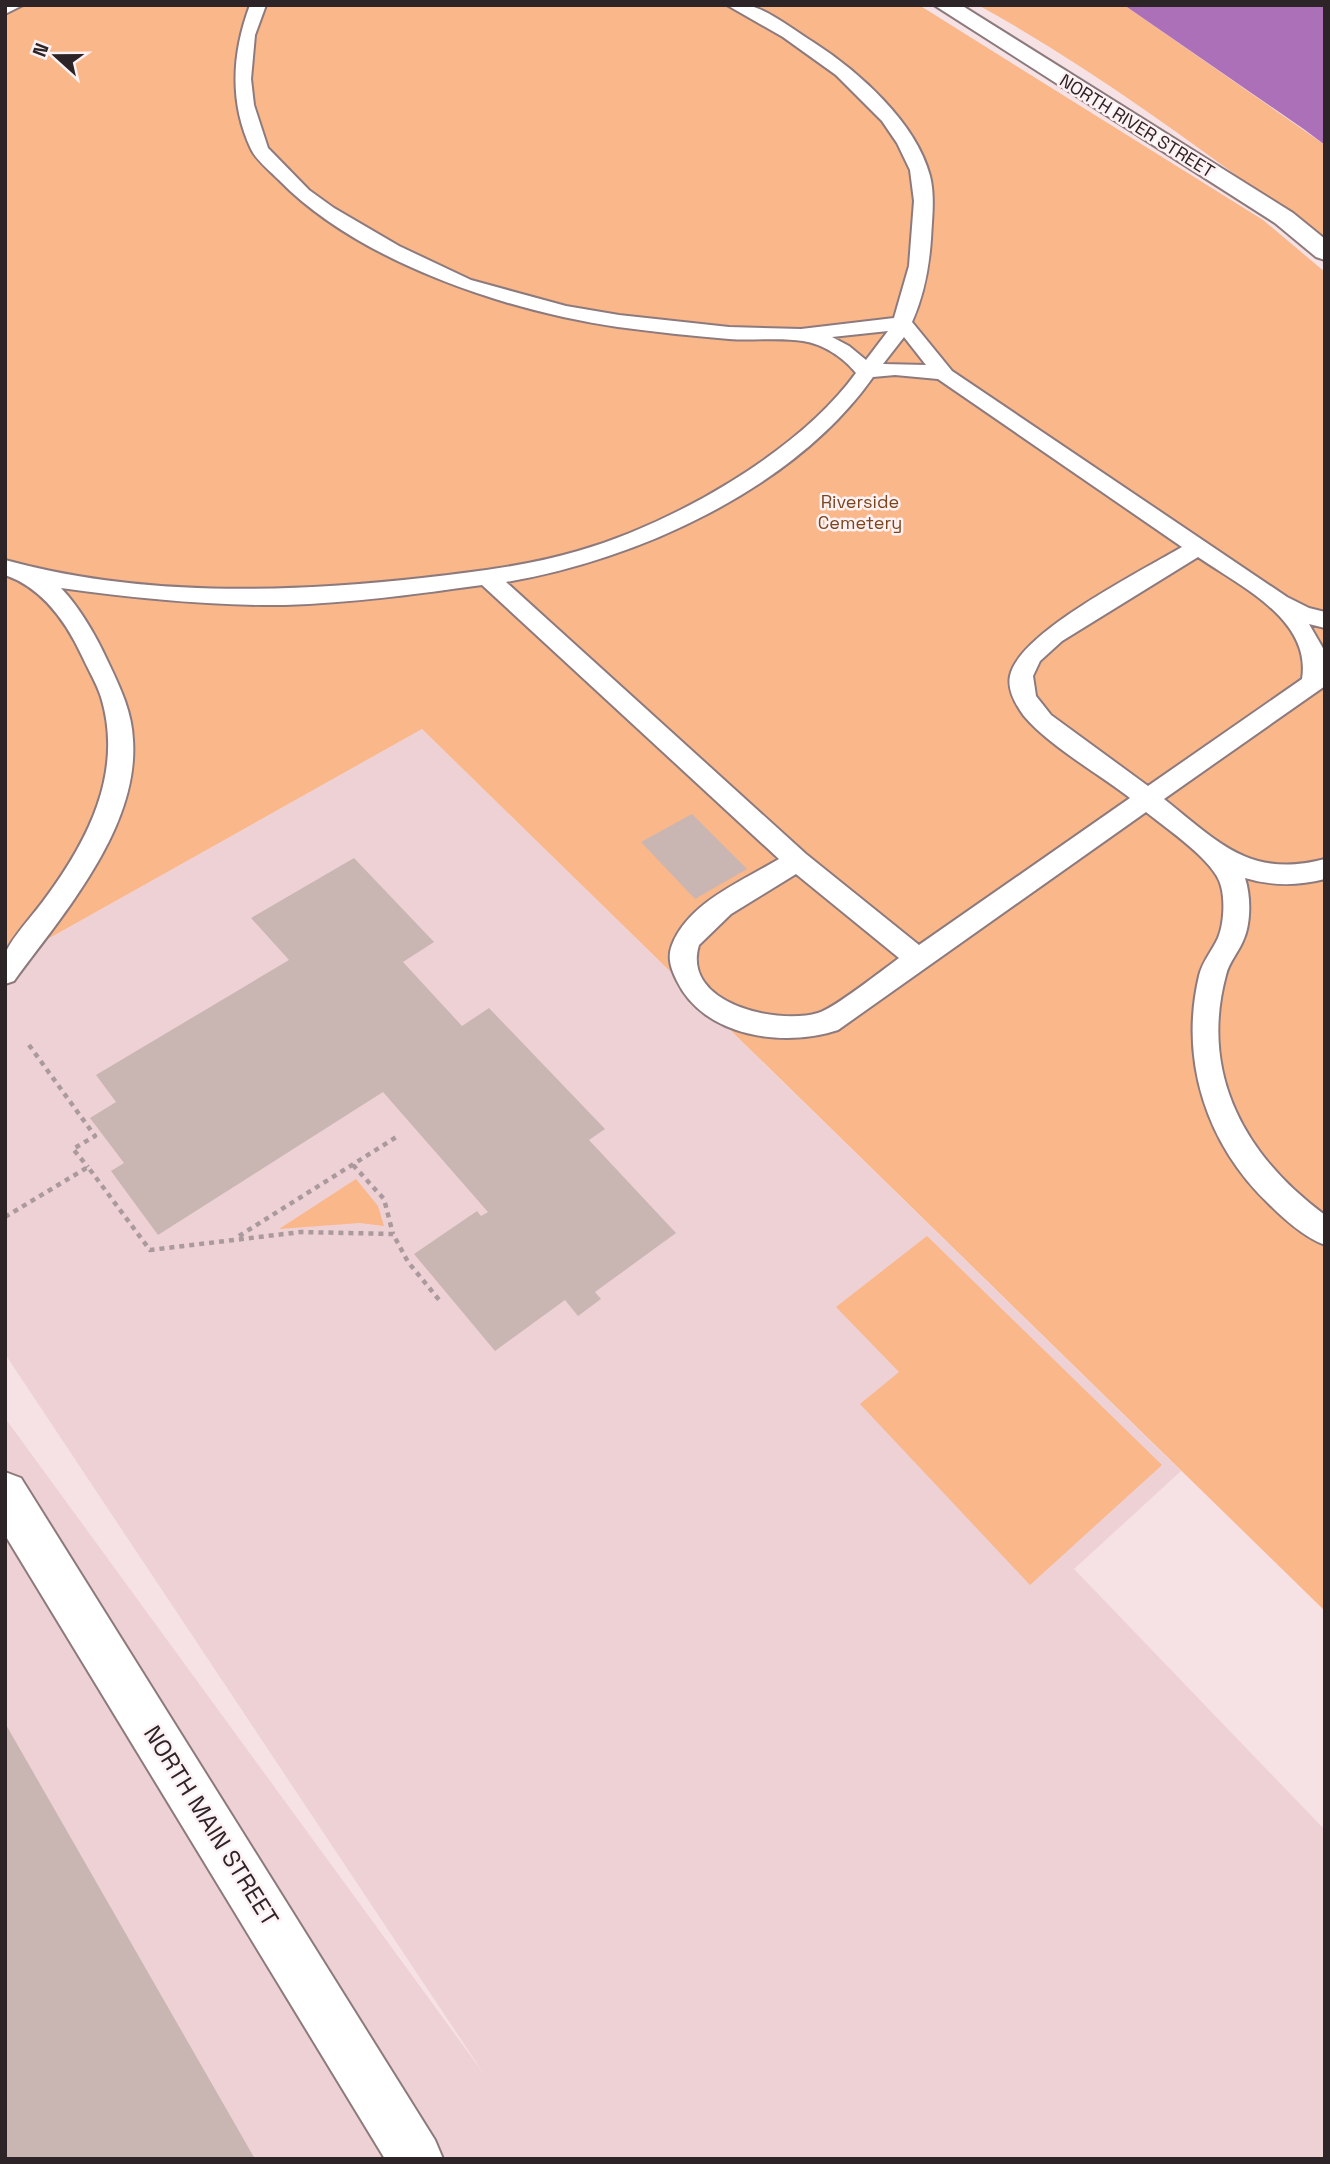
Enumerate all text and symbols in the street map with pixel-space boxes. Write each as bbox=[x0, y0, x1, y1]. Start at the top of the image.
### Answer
north arrow bbox=[21, 21, 91, 91]
text: N bbox=[27, 40, 55, 61]
street label: NORTH RIVER STREET bbox=[1055, 69, 1219, 183]
park label: Riverside Cemetery bbox=[818, 490, 902, 534]
street label: NORTH MAIN STREET bbox=[137, 1720, 286, 1932]

